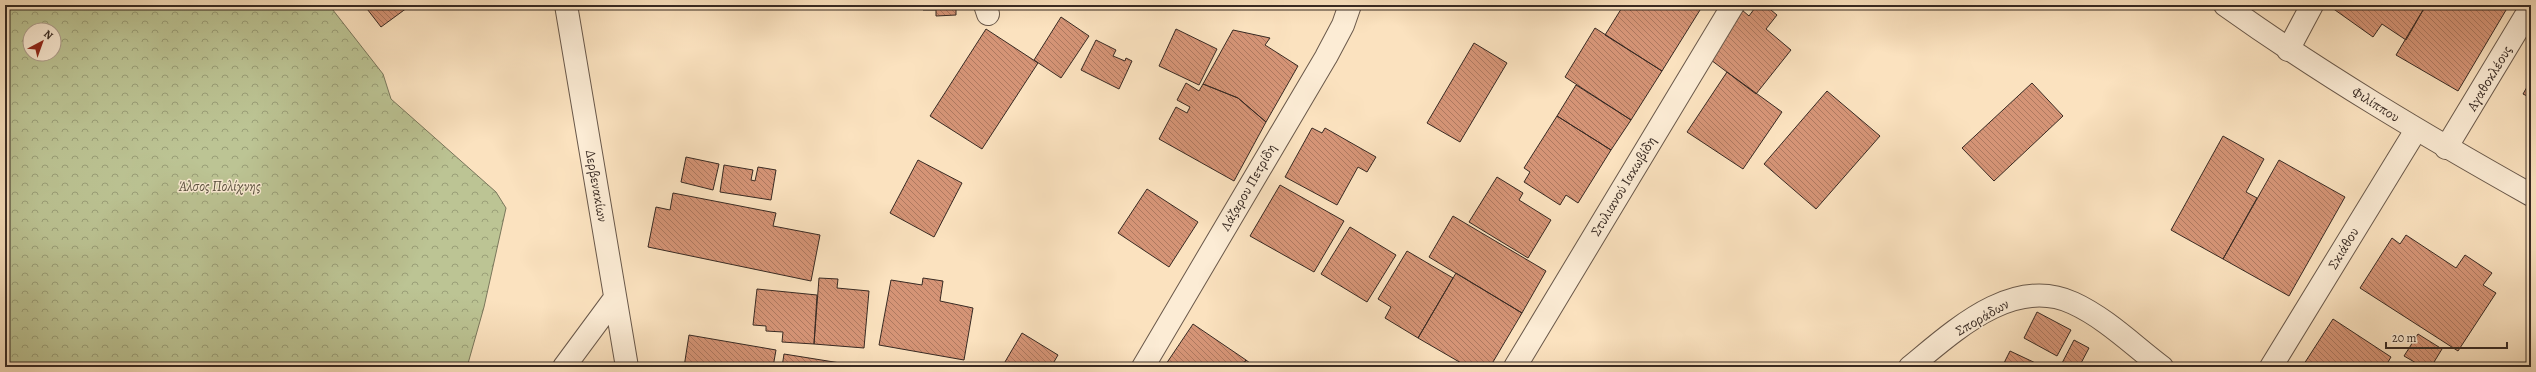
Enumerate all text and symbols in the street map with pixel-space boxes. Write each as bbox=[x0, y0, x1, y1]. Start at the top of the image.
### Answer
north arrow bbox=[22, 22, 62, 62]
text: N bbox=[40, 27, 56, 43]
street label: Αγαθοκλέους bbox=[2462, 42, 2516, 115]
street label: Φιλίππου bbox=[2348, 82, 2403, 127]
street label: Στυλιανού Ιακωβίδη bbox=[1586, 133, 1661, 240]
street label: Λάζαρου Πετρίδη bbox=[1215, 140, 1281, 235]
street label: Δερβενακίων bbox=[581, 149, 612, 224]
park label: Άλσος Πολίχνης bbox=[178, 177, 261, 196]
street label: Σκιάθου bbox=[2324, 224, 2363, 273]
street label: Σποράδων bbox=[1952, 294, 2013, 340]
scale bar bbox=[2386, 324, 2507, 350]
text: 20 m bbox=[2392, 330, 2416, 346]

